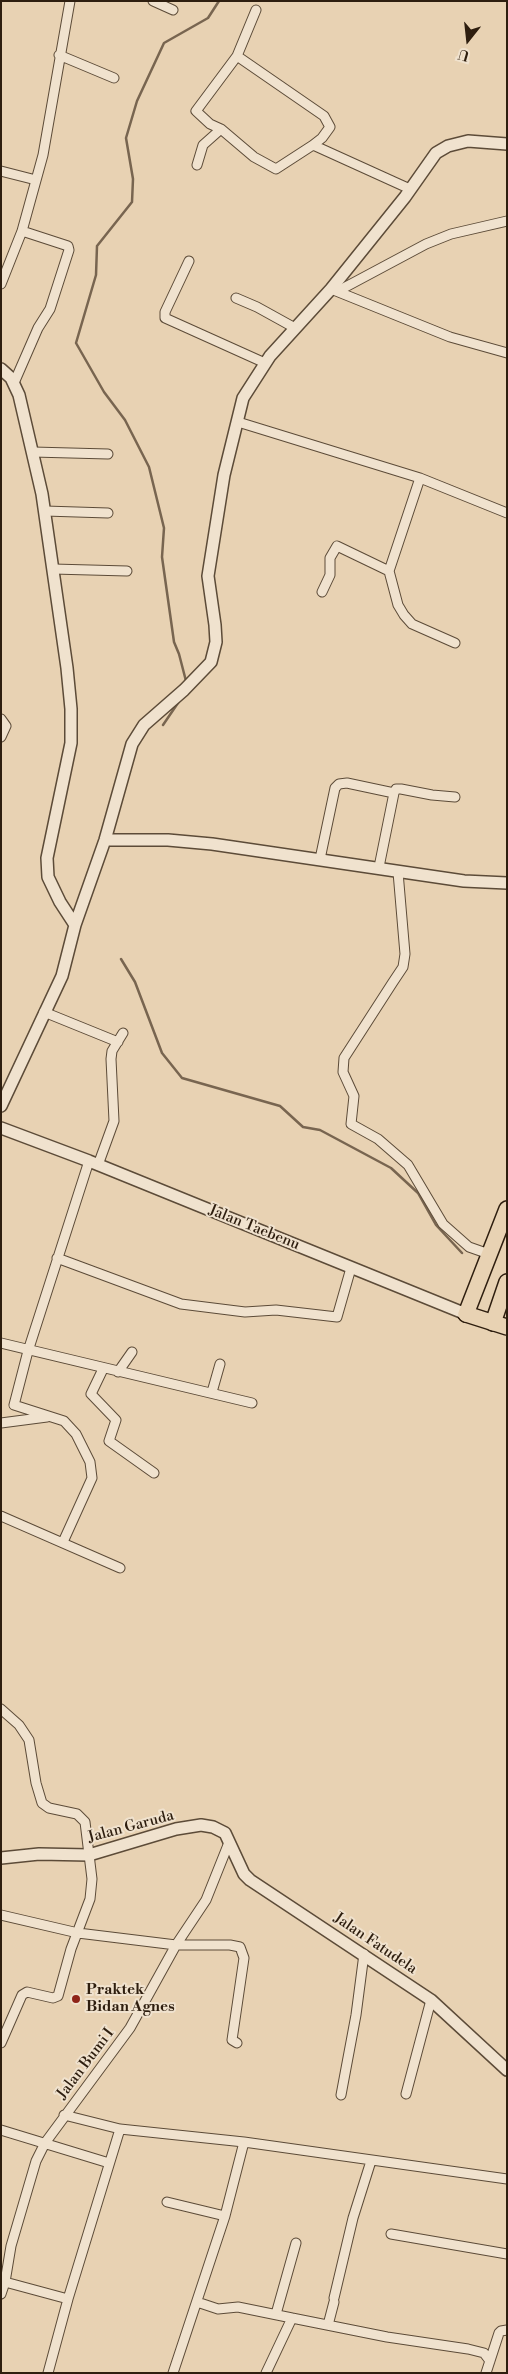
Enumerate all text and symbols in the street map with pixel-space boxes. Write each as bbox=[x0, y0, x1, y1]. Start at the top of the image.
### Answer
north arrow bbox=[443, 15, 493, 65]
text: U bbox=[456, 44, 472, 65]
street label: Jalan Taebenu bbox=[206, 1202, 302, 1254]
street label: Jalan Garuda bbox=[86, 1807, 176, 1847]
street label: Jalan Fatudela bbox=[330, 1910, 420, 1978]
place label: Praktek Bidan Agnes bbox=[86, 1981, 175, 2016]
marker: Praktek Bidan Agnes bbox=[70, 1993, 82, 2005]
street label: Jalan Bumi I bbox=[54, 2025, 118, 2103]

